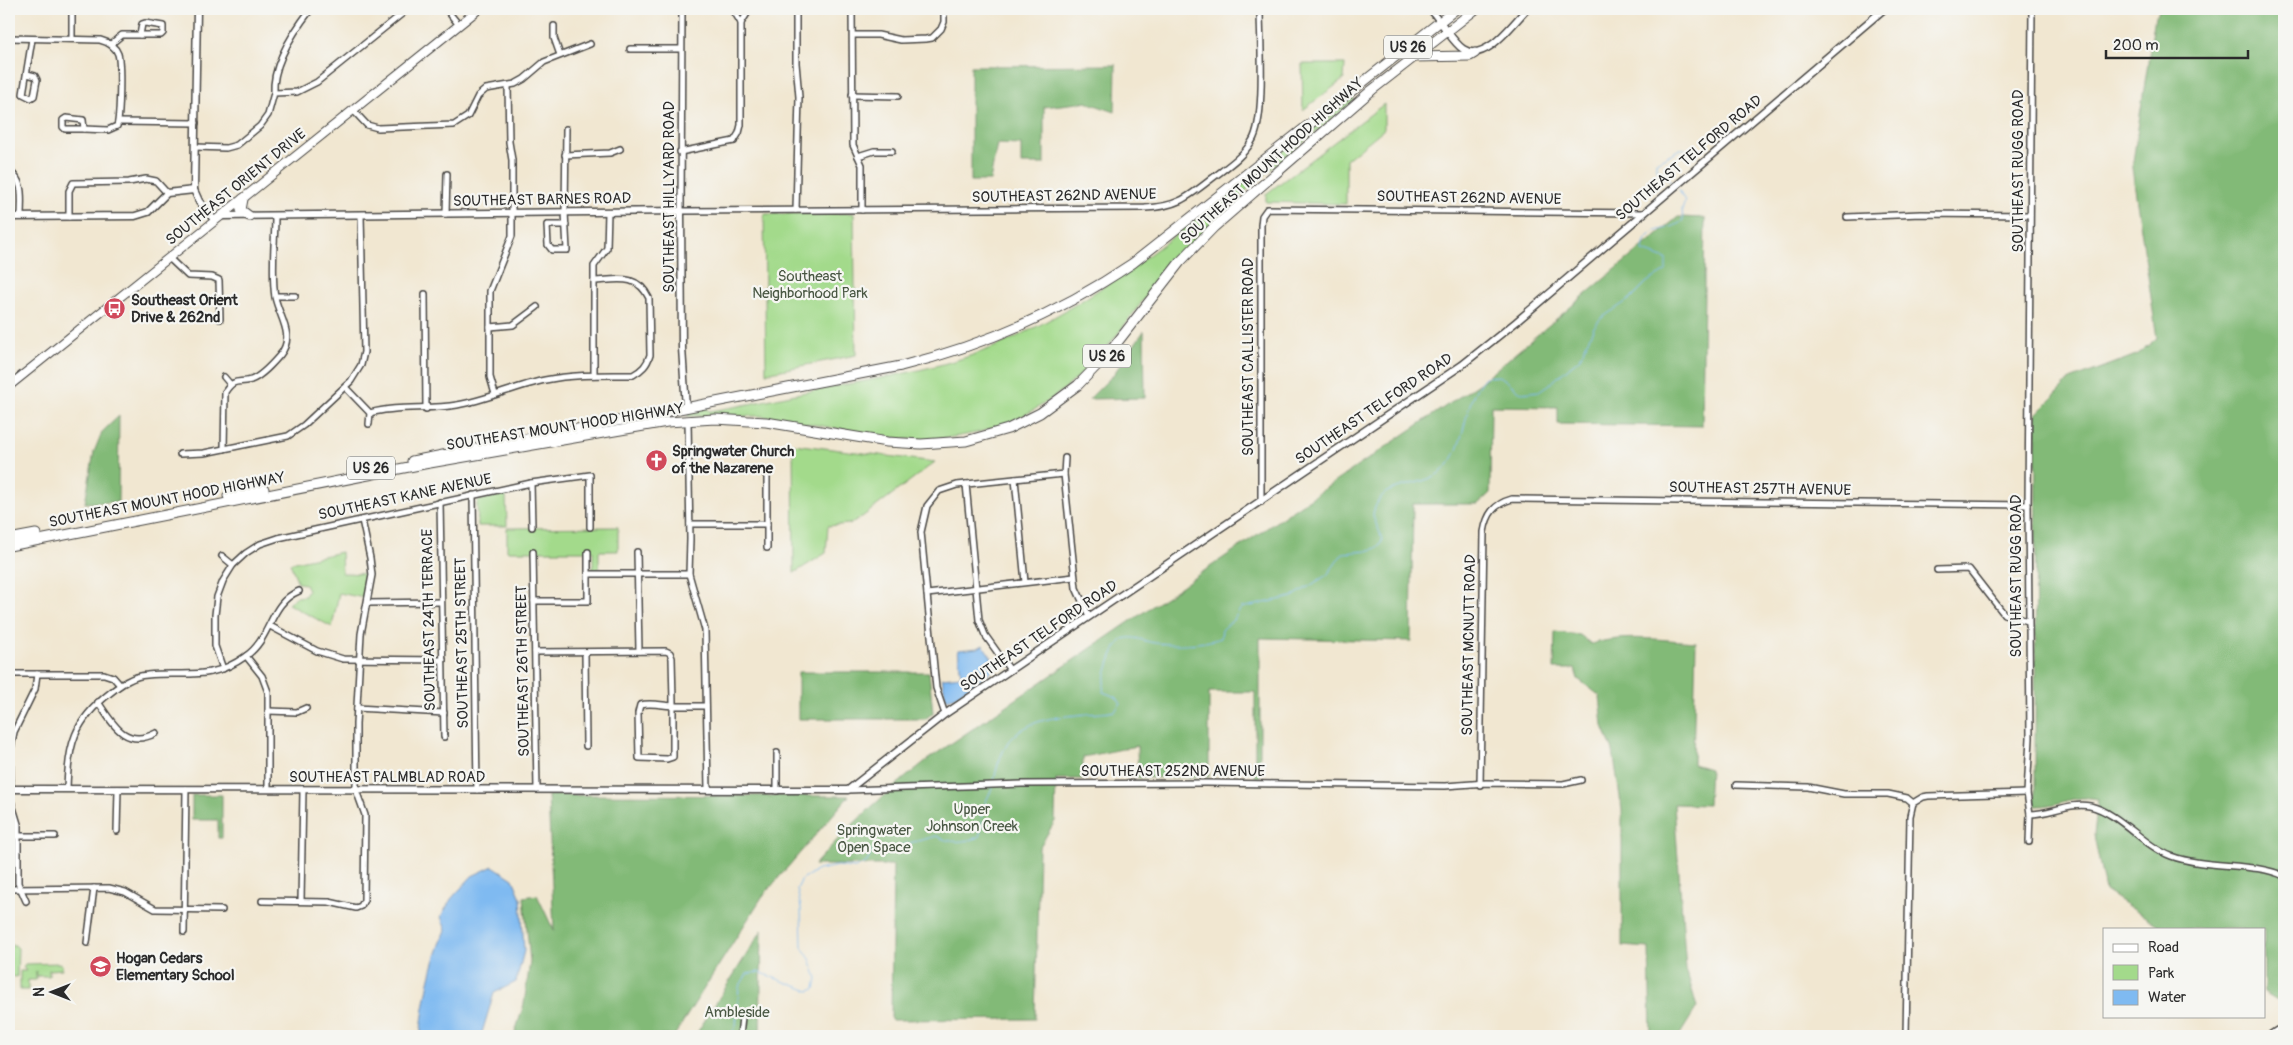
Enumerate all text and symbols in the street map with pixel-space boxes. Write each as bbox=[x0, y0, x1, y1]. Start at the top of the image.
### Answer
scale bar bbox=[2106, 28, 2248, 60]
road number: US 26 bbox=[1384, 36, 1432, 58]
text: 200 m bbox=[2113, 36, 2158, 55]
street label: SOUTHEAST MOUNT HOOD HIGHWAY bbox=[1176, 73, 1368, 248]
street label: SOUTHEAST RUGG ROAD bbox=[2009, 90, 2028, 253]
street label: SOUTHEAST TELFORD ROAD bbox=[1612, 91, 1766, 225]
street label: SOUTHEAST HILLYARD ROAD bbox=[660, 101, 679, 293]
street label: SOUTHEAST ORIENT DRIVE bbox=[162, 124, 310, 250]
street label: SOUTHEAST 262ND AVENUE bbox=[971, 185, 1157, 207]
street label: SOUTHEAST 262ND AVENUE bbox=[1376, 187, 1562, 209]
street label: SOUTHEAST BARNES ROAD bbox=[453, 189, 631, 211]
street label: SOUTHEAST CALLISTER ROAD bbox=[1239, 258, 1258, 456]
park label: Southeast Neighborhood Park bbox=[752, 267, 869, 303]
place label: Southeast Orient Drive & 262nd bbox=[131, 291, 239, 327]
bus stop icon: Southeast Orient Drive & 262nd bbox=[103, 297, 127, 321]
road number: US 26 bbox=[1083, 344, 1131, 368]
street label: SOUTHEAST TELFORD ROAD bbox=[1292, 349, 1456, 469]
street label: SOUTHEAST MOUNT HOOD HIGHWAY bbox=[445, 399, 685, 455]
place label: Springwater Church of the Nazarene bbox=[671, 442, 794, 478]
church icon: Springwater Church of the Nazarene bbox=[644, 448, 668, 472]
road number: US 26 bbox=[347, 456, 395, 479]
street label: SOUTHEAST MOUNT HOOD HIGHWAY bbox=[47, 468, 287, 532]
street label: SOUTHEAST KANE AVENUE bbox=[317, 469, 494, 525]
street label: SOUTHEAST 257TH AVENUE bbox=[1669, 478, 1851, 500]
street label: SOUTHEAST RUGG ROAD bbox=[2007, 495, 2026, 658]
street label: SOUTHEAST 24TH TERRACE bbox=[418, 528, 440, 711]
street label: SOUTHEAST MCNUTT ROAD bbox=[1458, 554, 1480, 736]
street label: SOUTHEAST 25TH STREET bbox=[451, 557, 473, 729]
street label: SOUTHEAST TELFORD ROAD bbox=[957, 576, 1121, 696]
street label: SOUTHEAST 26TH STREET bbox=[512, 585, 534, 757]
street label: SOUTHEAST 252ND AVENUE bbox=[1081, 762, 1265, 781]
street label: SOUTHEAST PALMBLAD ROAD bbox=[289, 768, 485, 787]
park label: Upper Johnson Creek bbox=[926, 800, 1019, 836]
park label: Springwater Open Space bbox=[836, 821, 912, 857]
legend bbox=[2103, 928, 2266, 1018]
text: Road bbox=[2148, 938, 2179, 957]
place label: Hogan Cedars Elementary School bbox=[116, 949, 235, 985]
school or university icon: Hogan Cedars Elementary School bbox=[88, 955, 112, 979]
text: Park bbox=[2148, 964, 2175, 983]
north arrow bbox=[28, 968, 78, 1018]
text: N bbox=[31, 987, 48, 997]
text: Water bbox=[2148, 988, 2187, 1007]
park label: Ambleside bbox=[704, 1003, 770, 1022]

